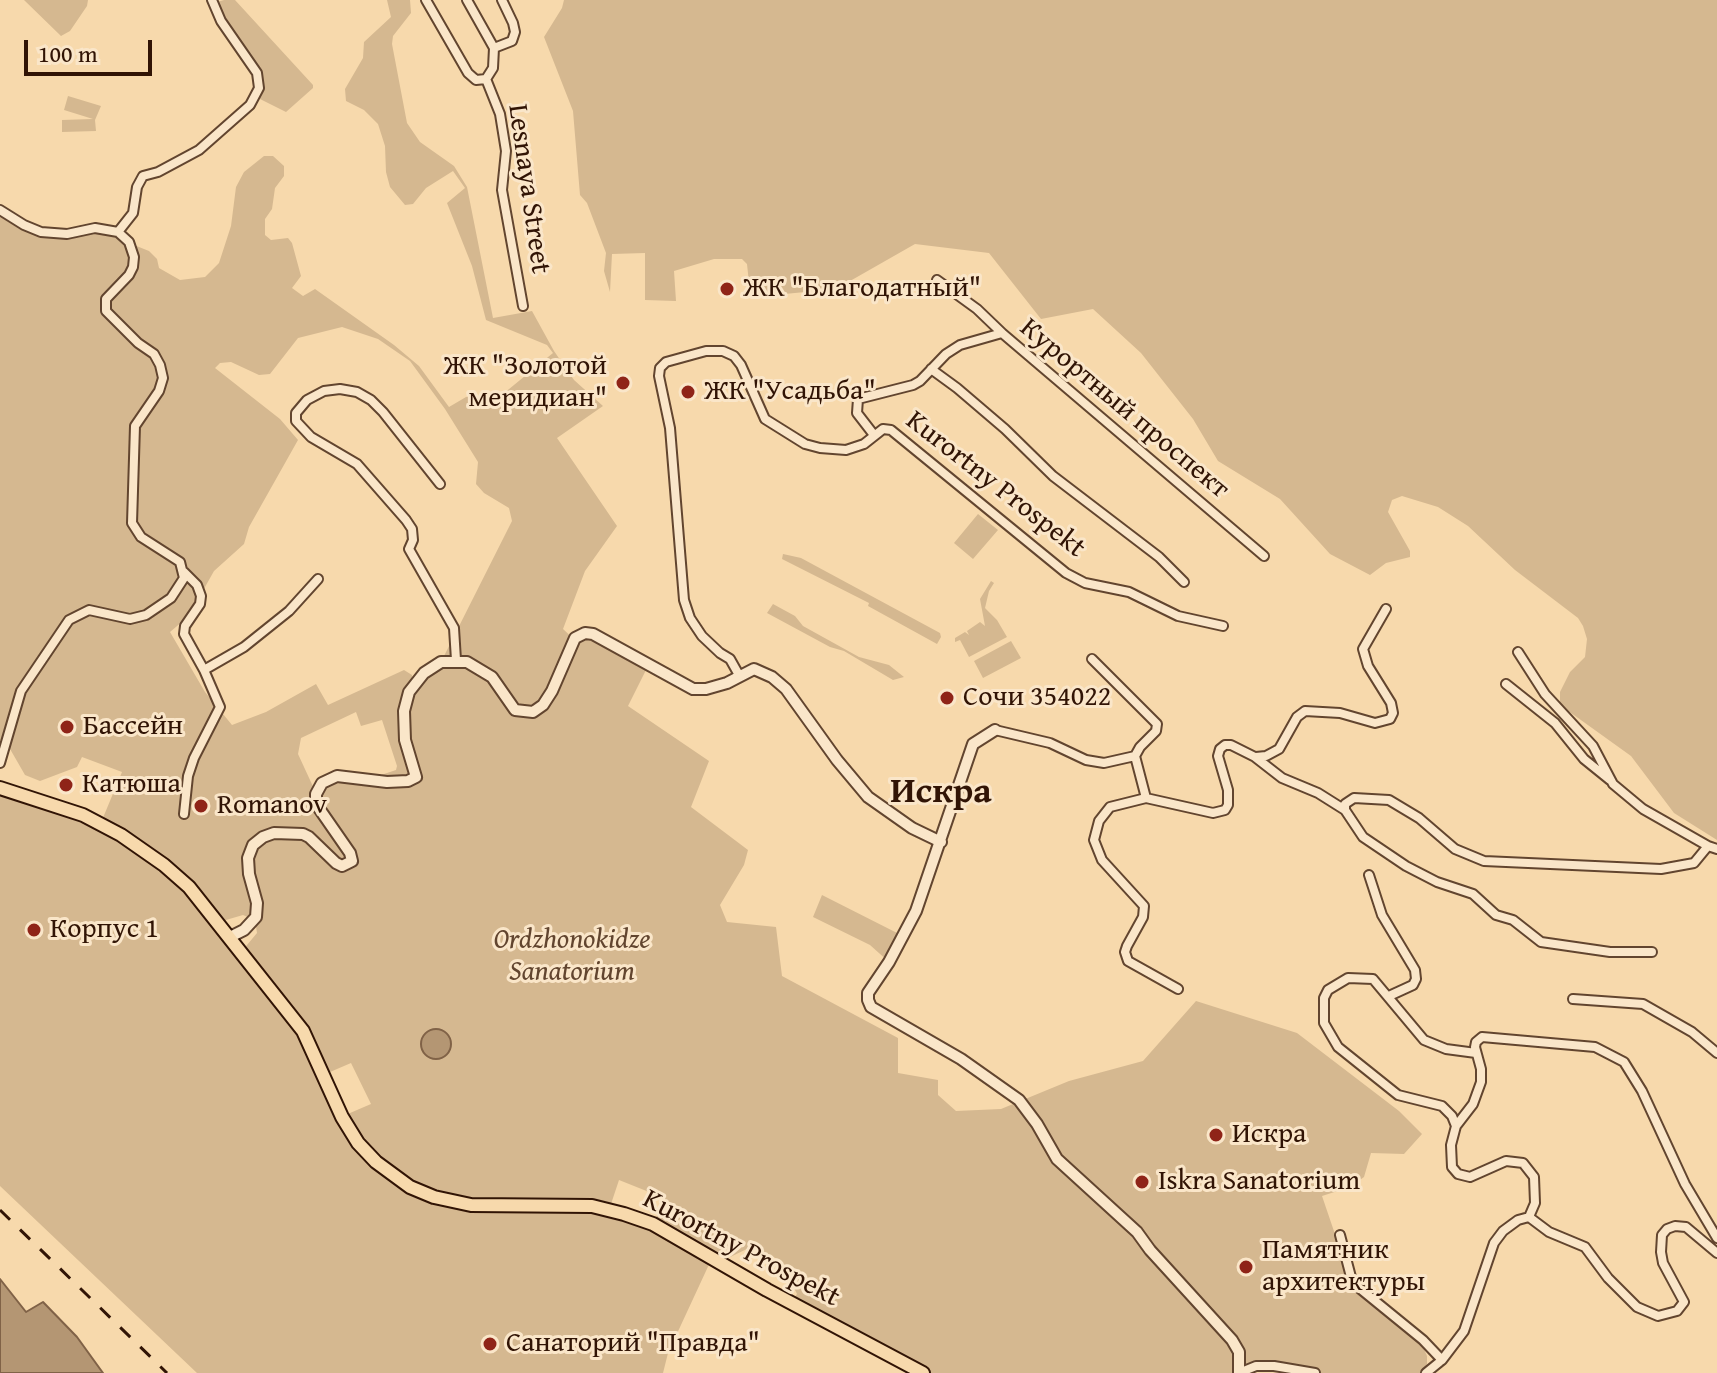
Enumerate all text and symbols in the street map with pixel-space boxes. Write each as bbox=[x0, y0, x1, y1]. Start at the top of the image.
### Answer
scale bar bbox=[28, 24, 156, 74]
text: 100 m bbox=[38, 36, 98, 71]
street label: Lesnaya Street bbox=[499, 102, 557, 276]
place label: ЖК "Благодатный" bbox=[743, 272, 981, 306]
marker: ЖК "Благодатный" bbox=[718, 280, 736, 298]
street label: Курортный проспект bbox=[1013, 312, 1235, 506]
place label: ЖК "Золотой меридиан" bbox=[444, 350, 607, 416]
marker: ЖК "Золотой меридиан" bbox=[614, 374, 632, 392]
place label: ЖК "Усадьба" bbox=[704, 375, 876, 409]
marker: ЖК "Усадьба" bbox=[679, 383, 697, 401]
street label: Kurortny Prospekt bbox=[899, 405, 1091, 565]
place label: Сочи 354022 bbox=[963, 681, 1111, 715]
marker: Сочи 354022 bbox=[938, 689, 956, 707]
place label: Бассейн bbox=[83, 710, 183, 744]
marker: Бассейн bbox=[58, 718, 76, 736]
place label: Катюша bbox=[82, 768, 181, 802]
district label: Искра bbox=[890, 771, 992, 815]
marker: Катюша bbox=[57, 776, 75, 794]
place label: Romanov bbox=[217, 789, 327, 823]
marker: Romanov bbox=[192, 797, 210, 815]
place label: Корпус 1 bbox=[50, 913, 159, 947]
marker: Корпус 1 bbox=[25, 921, 43, 939]
park label: Ordzhonokidze Sanatorium bbox=[493, 924, 651, 990]
place label: Искра bbox=[1232, 1118, 1306, 1152]
marker: Искра bbox=[1207, 1126, 1225, 1144]
place label: Iskra Sanatorium bbox=[1158, 1165, 1360, 1199]
marker: Iskra Sanatorium bbox=[1133, 1173, 1151, 1191]
street label: Kurortny Prospekt bbox=[637, 1183, 845, 1315]
place label: Памятник архитектуры bbox=[1262, 1234, 1425, 1300]
marker: Памятник архитектуры bbox=[1237, 1258, 1255, 1276]
place label: Санаторий "Правда" bbox=[506, 1327, 760, 1361]
marker: Санаторий "Правда" bbox=[481, 1335, 499, 1353]

